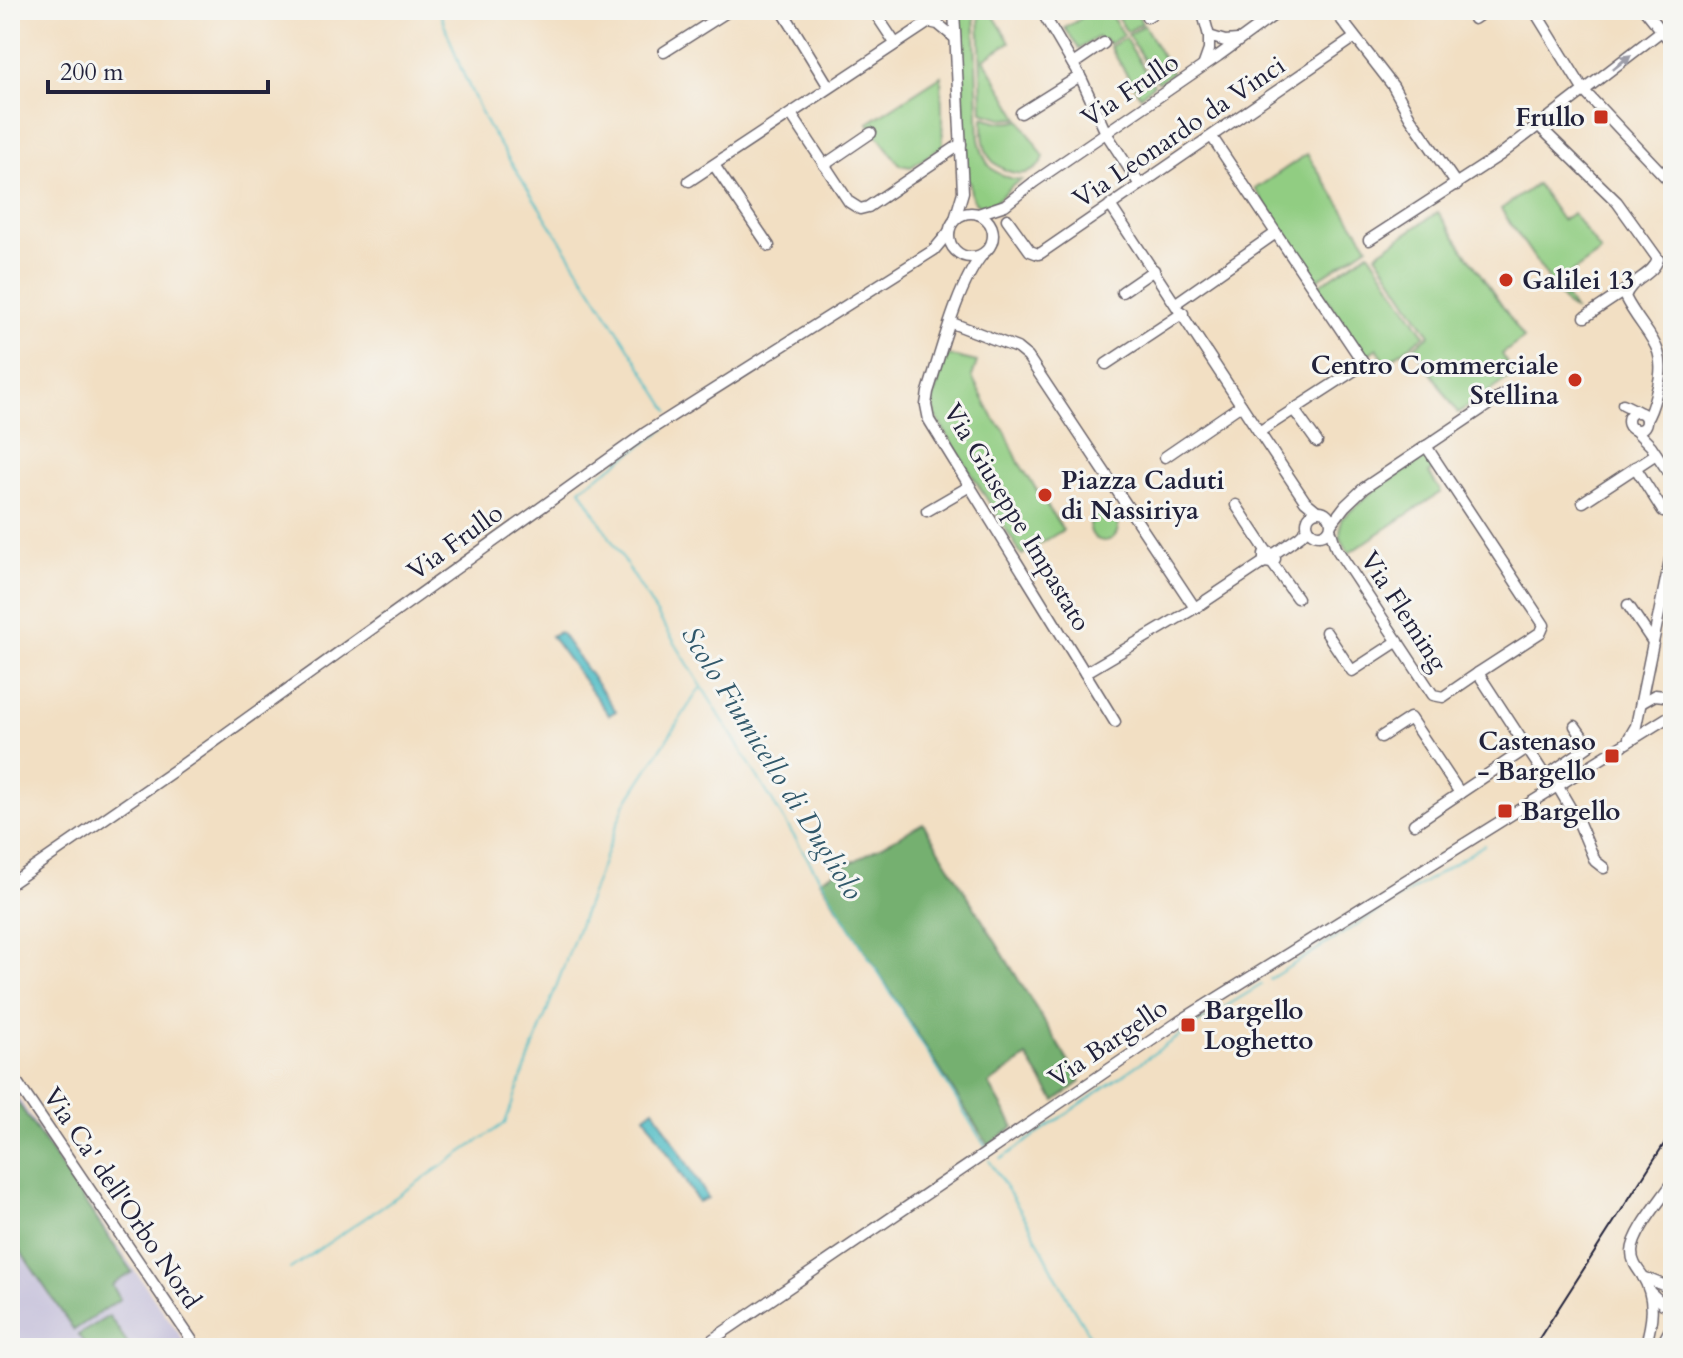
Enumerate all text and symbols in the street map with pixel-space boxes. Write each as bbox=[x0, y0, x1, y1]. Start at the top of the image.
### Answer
scale bar bbox=[48, 44, 268, 94]
street label: Via Frullo bbox=[1074, 45, 1186, 135]
street label: Via Leonardo da Vinci bbox=[1066, 48, 1292, 216]
one-way arrow bbox=[1612, 54, 1633, 70]
text: 200 m bbox=[60, 56, 124, 89]
place label: Frullo bbox=[1515, 100, 1585, 135]
marker: Frullo bbox=[1592, 108, 1610, 126]
place label: Galilei 13 bbox=[1522, 263, 1634, 298]
marker: Galilei 13 bbox=[1497, 271, 1515, 289]
place label: Centro Commerciale Stellina bbox=[1311, 348, 1559, 413]
marker: Centro Commerciale Stellina bbox=[1566, 371, 1584, 389]
street label: Via Giuseppe Impastato bbox=[935, 397, 1099, 637]
place label: Piazza Caduti di Nassiriya bbox=[1061, 463, 1225, 528]
marker: Piazza Caduti di Nassiriya bbox=[1036, 486, 1054, 504]
street label: Via Frullo bbox=[400, 495, 510, 589]
street label: Via Fleming bbox=[1352, 544, 1456, 678]
water label: Scolo Fiumicello di Dugliolo bbox=[672, 619, 872, 907]
place label: Castenaso - Bargello bbox=[1477, 724, 1596, 789]
marker: Castenaso - Bargello bbox=[1603, 747, 1621, 765]
place label: Bargello bbox=[1521, 794, 1620, 829]
marker: Bargello bbox=[1496, 802, 1514, 820]
street label: Via Bargello bbox=[1042, 990, 1174, 1096]
place label: Bargello Loghetto bbox=[1204, 993, 1313, 1058]
marker: Bargello Loghetto bbox=[1179, 1016, 1197, 1034]
street label: Via Ca' dell'Orbo Nord bbox=[35, 1080, 209, 1316]

